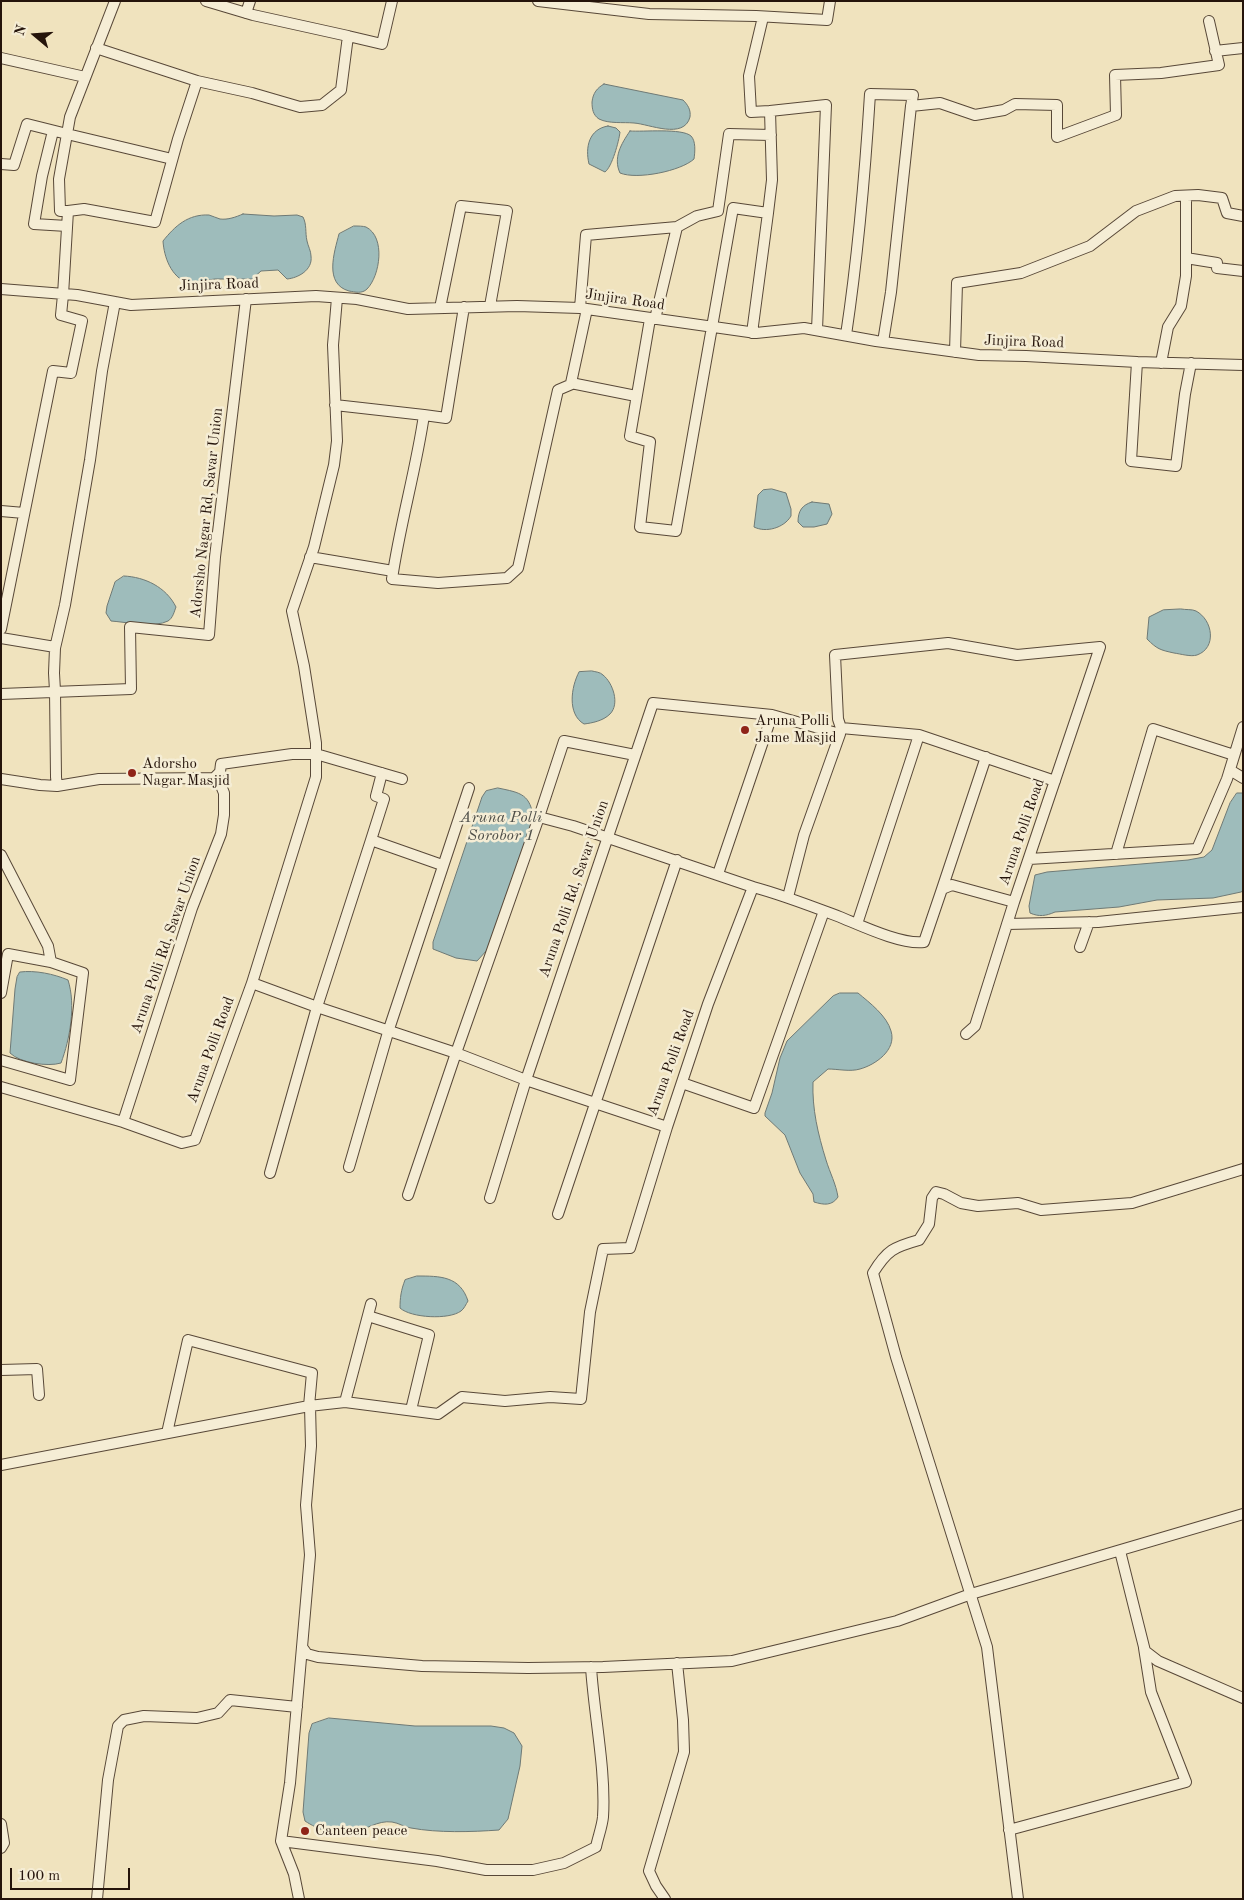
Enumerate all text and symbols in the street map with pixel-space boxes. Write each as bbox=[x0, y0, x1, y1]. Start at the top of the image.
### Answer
north arrow bbox=[10, 10, 60, 60]
text: N bbox=[12, 23, 29, 38]
street label: Jinjira Road bbox=[179, 275, 259, 295]
street label: Jinjira Road bbox=[584, 286, 666, 314]
street label: Jinjira Road bbox=[984, 332, 1064, 352]
street label: Adorsho Nagar Rd, Savar Union bbox=[187, 407, 227, 619]
place label: Aruna Polli Jame Masjid bbox=[755, 712, 837, 747]
marker: Aruna Polli Jame Masjid bbox=[739, 724, 751, 736]
place label: Adorsho Nagar Masjid bbox=[142, 755, 230, 790]
marker: Adorsho Nagar Masjid bbox=[126, 767, 138, 779]
street label: Aruna Polli Road bbox=[995, 776, 1049, 888]
street label: Aruna Polli Rd, Savar Union bbox=[535, 798, 613, 980]
water label: Aruna Polli Sorobor 1 bbox=[460, 808, 542, 846]
street label: Aruna Polli Rd, Savar Union bbox=[127, 854, 205, 1036]
street label: Aruna Polli Road bbox=[183, 994, 239, 1106]
street label: Aruna Polli Road bbox=[643, 1007, 699, 1119]
place label: Canteen peace bbox=[315, 1822, 407, 1840]
marker: Canteen peace bbox=[299, 1825, 311, 1837]
scale bar bbox=[12, 1858, 132, 1890]
text: 100 m bbox=[18, 1869, 60, 1884]

